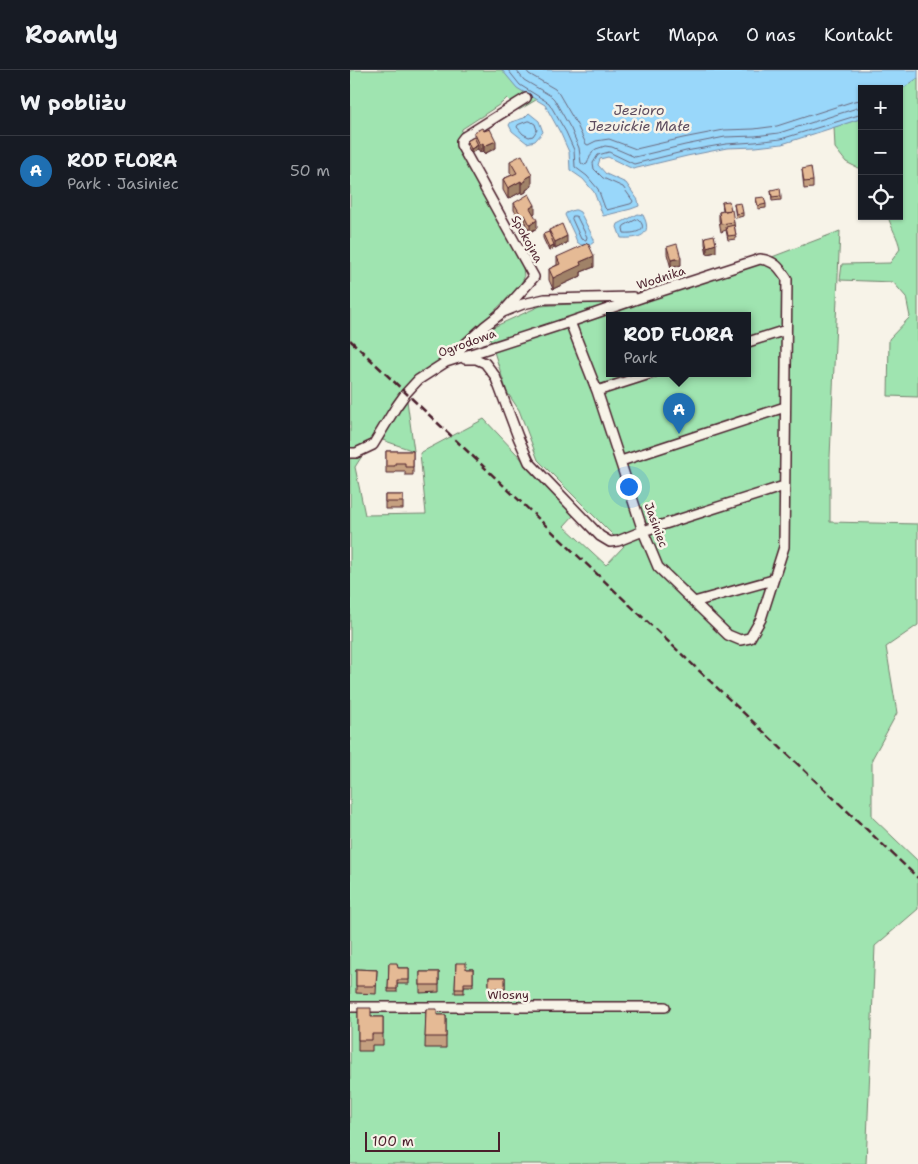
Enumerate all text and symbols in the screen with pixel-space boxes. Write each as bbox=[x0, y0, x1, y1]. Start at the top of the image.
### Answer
text: Roamly bbox=[25, 19, 118, 51]
text: Start bbox=[596, 23, 640, 47]
text: Mapa bbox=[668, 23, 718, 47]
text: O nas bbox=[746, 23, 796, 47]
text: Kontakt bbox=[824, 23, 893, 47]
map controls bbox=[858, 85, 903, 220]
button: + bbox=[858, 85, 903, 130]
text: W pobliżu bbox=[20, 89, 127, 117]
water label: Jezioro Jezuickie Małe bbox=[588, 101, 690, 135]
button: − bbox=[858, 130, 903, 175]
text: ROD FLORA bbox=[67, 148, 177, 173]
text: A bbox=[30, 160, 42, 181]
text: 50 m bbox=[290, 160, 330, 181]
text: Park · Jasiniec bbox=[67, 173, 179, 194]
button: locate bbox=[858, 175, 903, 220]
street label: Spokojna bbox=[507, 212, 547, 266]
street label: Wodnika bbox=[635, 262, 688, 293]
popup bbox=[606, 312, 751, 377]
text: ROD FLORA bbox=[623, 322, 734, 347]
street label: Ogrodowa bbox=[436, 325, 499, 361]
text: Park bbox=[623, 347, 658, 368]
pin: A bbox=[663, 393, 695, 434]
your location bbox=[616, 474, 642, 500]
street label: Jasiniec bbox=[641, 500, 671, 550]
street label: Wiosny bbox=[487, 987, 529, 1003]
scale bar bbox=[365, 1129, 500, 1152]
text: 100 m bbox=[372, 1132, 414, 1150]

